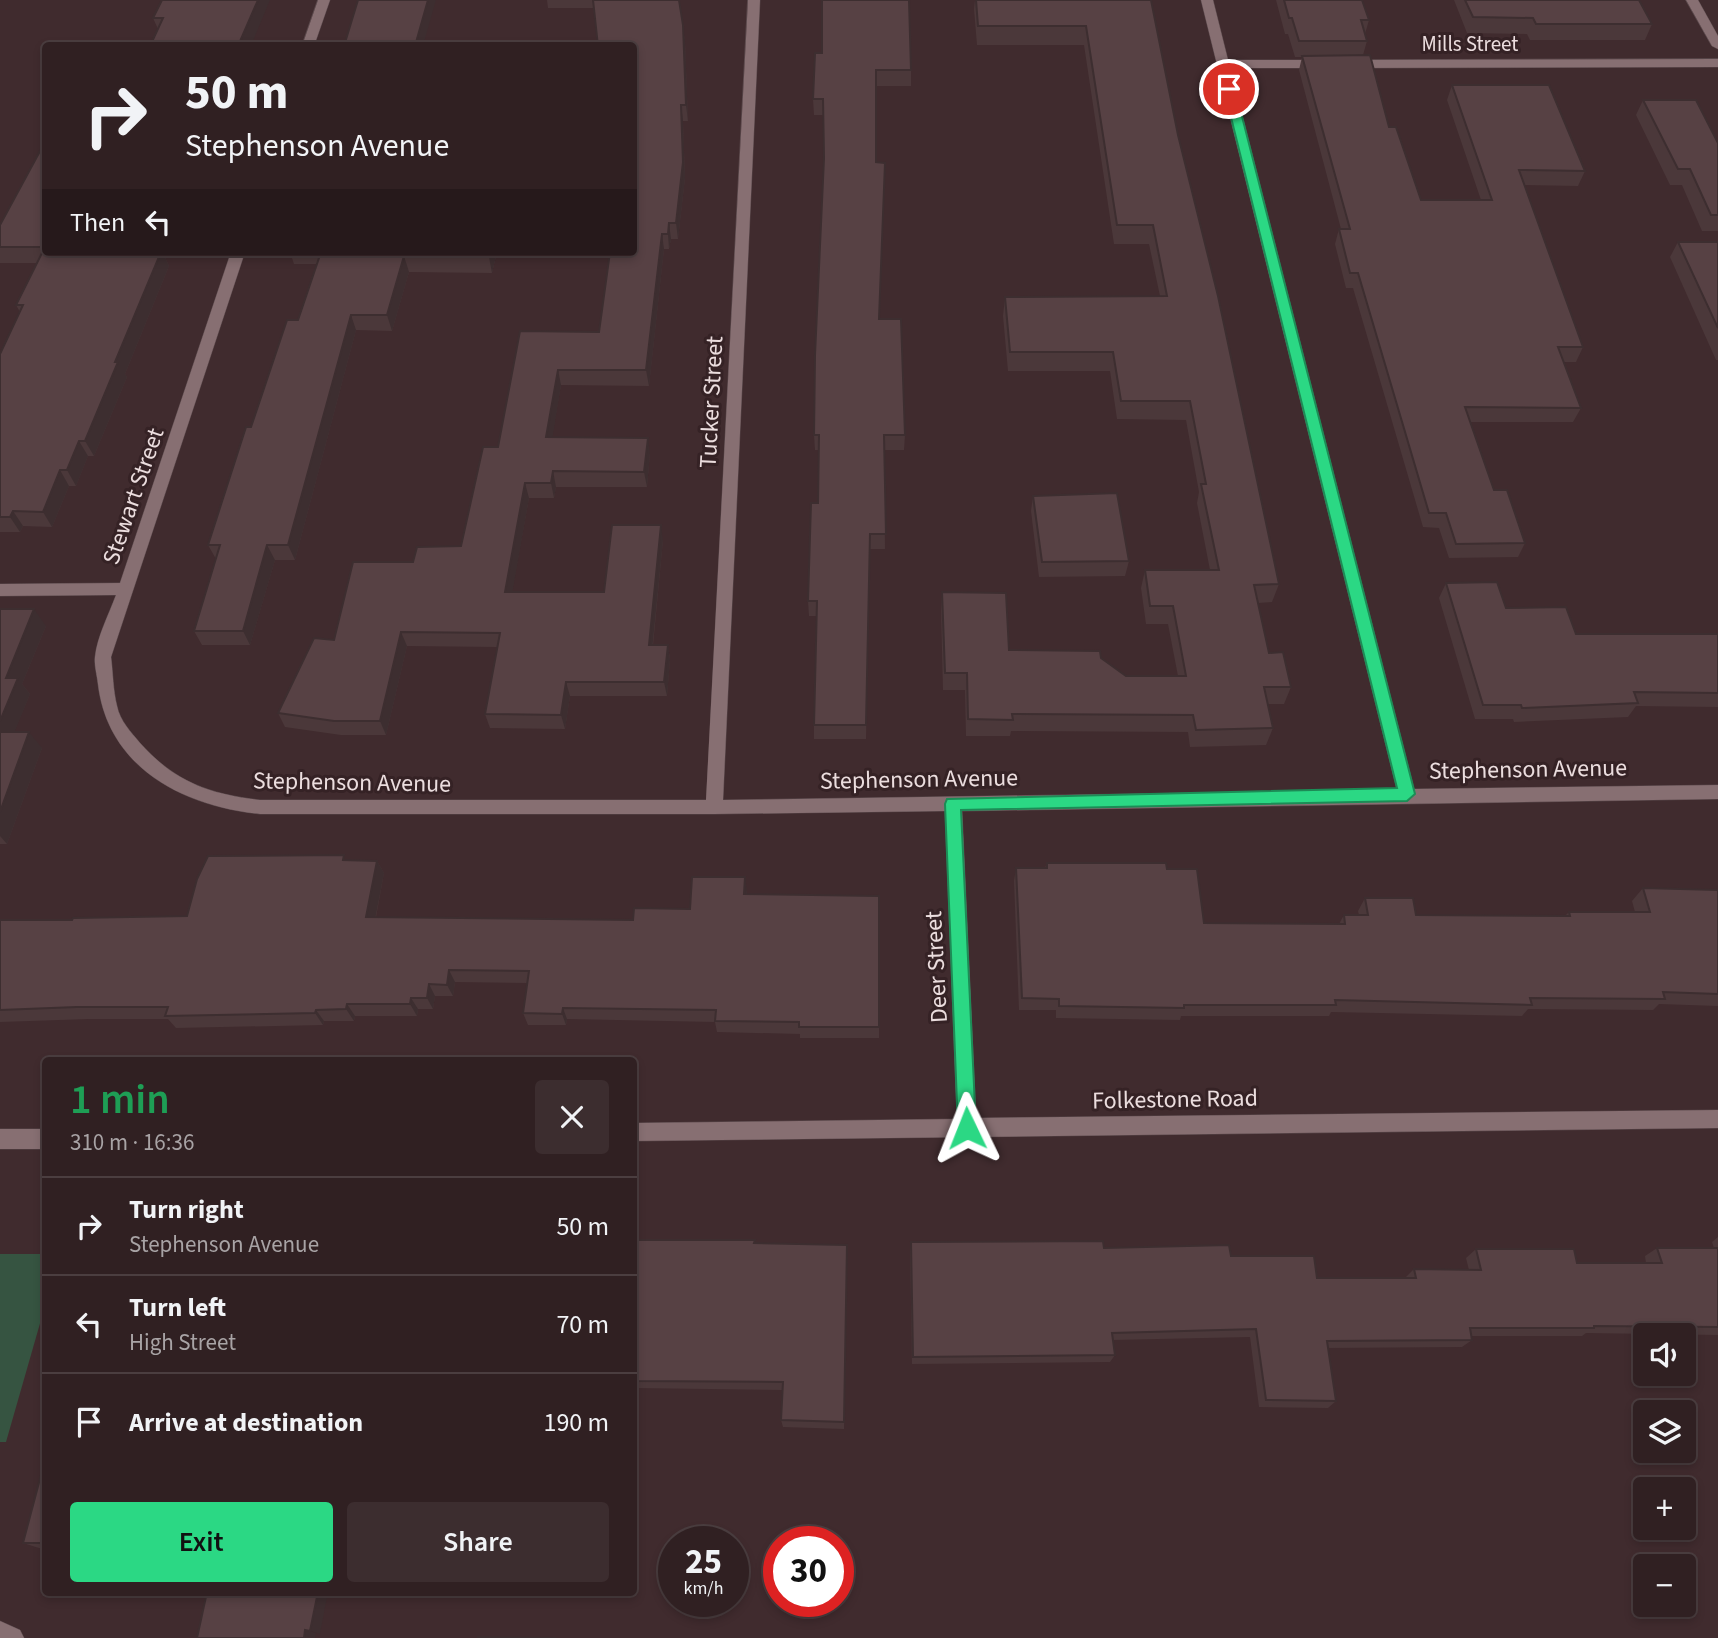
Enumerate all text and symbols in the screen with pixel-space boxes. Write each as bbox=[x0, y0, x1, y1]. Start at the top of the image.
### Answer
street label: Mills Street bbox=[1422, 29, 1518, 59]
text: 50 m bbox=[185, 58, 289, 128]
pin bbox=[1199, 59, 1259, 119]
icon: right bbox=[70, 70, 161, 161]
icon: arrive bbox=[1210, 70, 1248, 108]
text: Stephenson Avenue bbox=[185, 123, 449, 169]
icon: left bbox=[139, 203, 177, 241]
text: Then bbox=[70, 204, 125, 241]
street label: Tucker Street bbox=[691, 335, 732, 469]
street label: Stewart Street bbox=[94, 423, 173, 569]
street label: Stephenson Avenue bbox=[1429, 750, 1627, 789]
street label: Stephenson Avenue bbox=[820, 760, 1018, 799]
street label: Stephenson Avenue bbox=[253, 763, 451, 802]
street label: Deer Street bbox=[916, 910, 957, 1024]
text: 1 min bbox=[70, 1070, 170, 1130]
button: close bbox=[535, 1080, 609, 1154]
street label: Folkestone Road bbox=[1092, 1081, 1258, 1118]
position arrow bbox=[930, 1091, 1004, 1165]
text: 310 m · 16:36 bbox=[70, 1126, 194, 1159]
text: Turn right bbox=[129, 1191, 244, 1228]
icon: right bbox=[70, 1207, 108, 1245]
text: 50 m bbox=[556, 1208, 609, 1245]
text: Stephenson Avenue bbox=[129, 1228, 319, 1261]
text: Turn left bbox=[129, 1289, 226, 1326]
icon: left bbox=[70, 1305, 108, 1343]
text: 70 m bbox=[556, 1306, 609, 1343]
map controls bbox=[1633, 1323, 1696, 1617]
button: sound bbox=[1633, 1323, 1696, 1386]
text: High Street bbox=[129, 1326, 236, 1359]
button: layers bbox=[1633, 1400, 1696, 1463]
icon: arrive bbox=[70, 1403, 108, 1441]
text: Arrive at destination bbox=[129, 1404, 363, 1441]
text: 190 m bbox=[543, 1404, 609, 1441]
button: + bbox=[1633, 1477, 1696, 1540]
button: Exit bbox=[70, 1502, 333, 1582]
button: Share bbox=[347, 1502, 609, 1582]
speed limit sign: 30 bbox=[763, 1526, 854, 1617]
text: 25 bbox=[685, 1537, 722, 1587]
button: − bbox=[1633, 1554, 1696, 1617]
text: km/h bbox=[684, 1576, 723, 1601]

